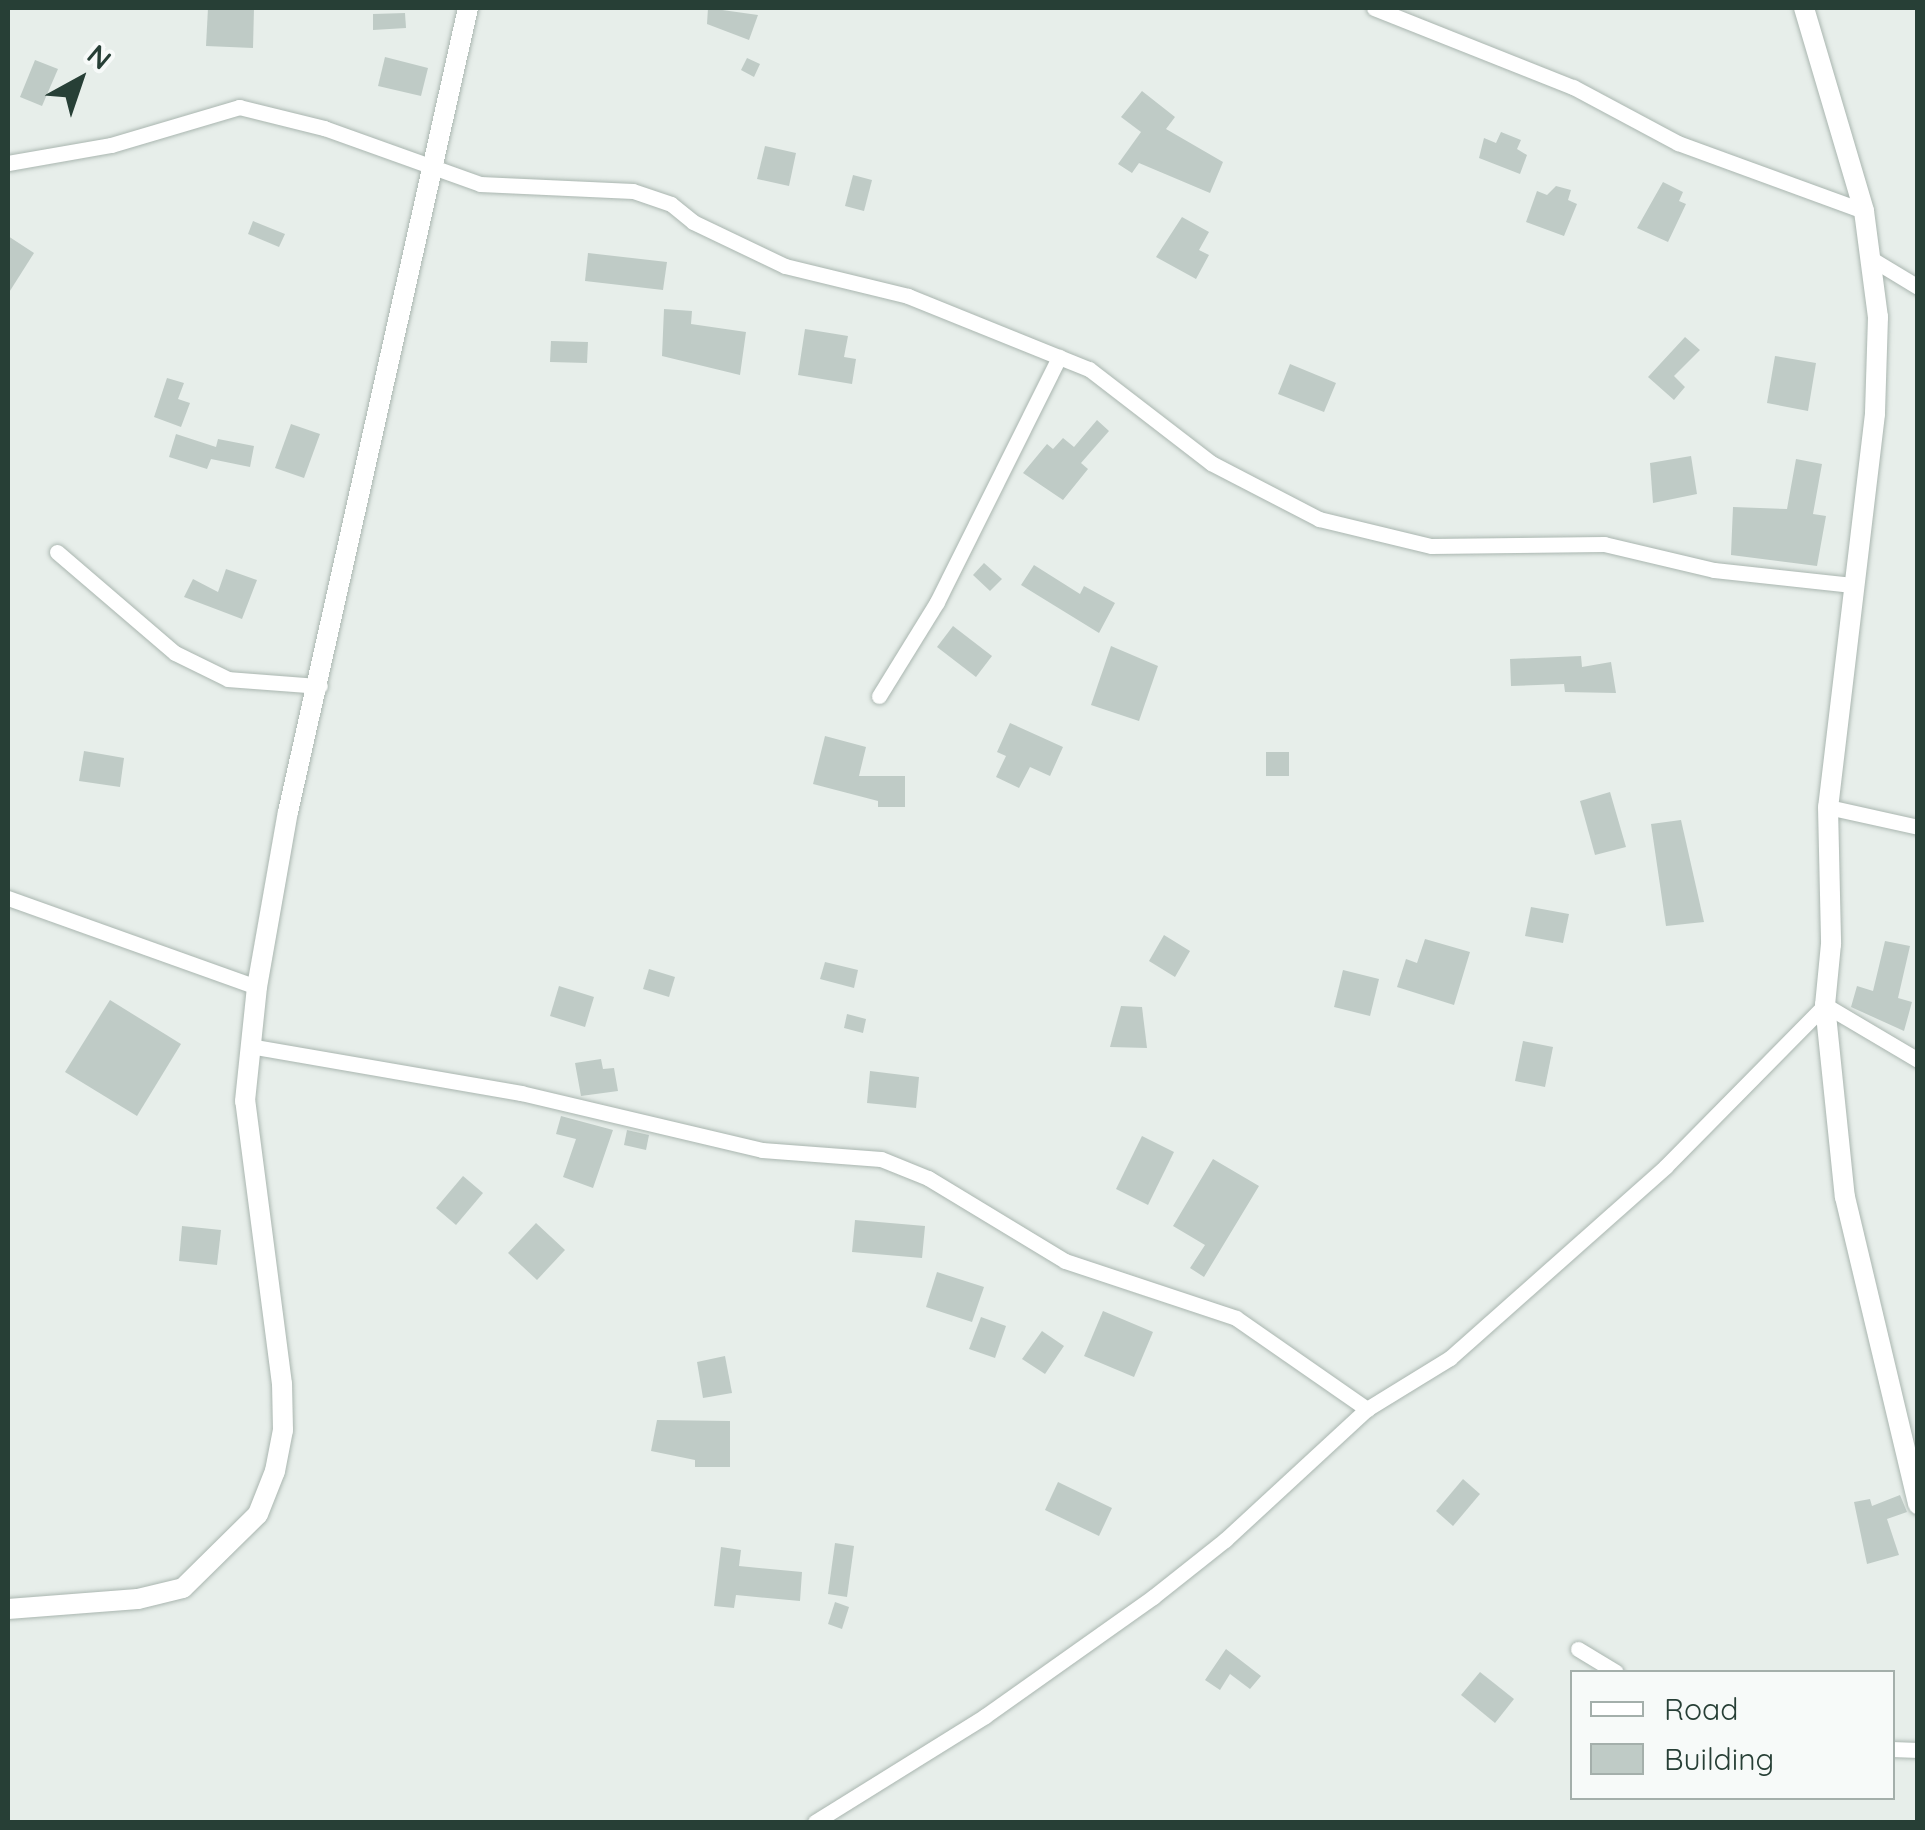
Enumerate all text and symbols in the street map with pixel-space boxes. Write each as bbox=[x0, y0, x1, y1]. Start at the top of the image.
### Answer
north arrow bbox=[30, 30, 130, 130]
text: N bbox=[80, 37, 119, 77]
legend bbox=[1570, 1670, 1895, 1800]
text: Road bbox=[1664, 1690, 1738, 1728]
text: Building bbox=[1664, 1740, 1774, 1778]

